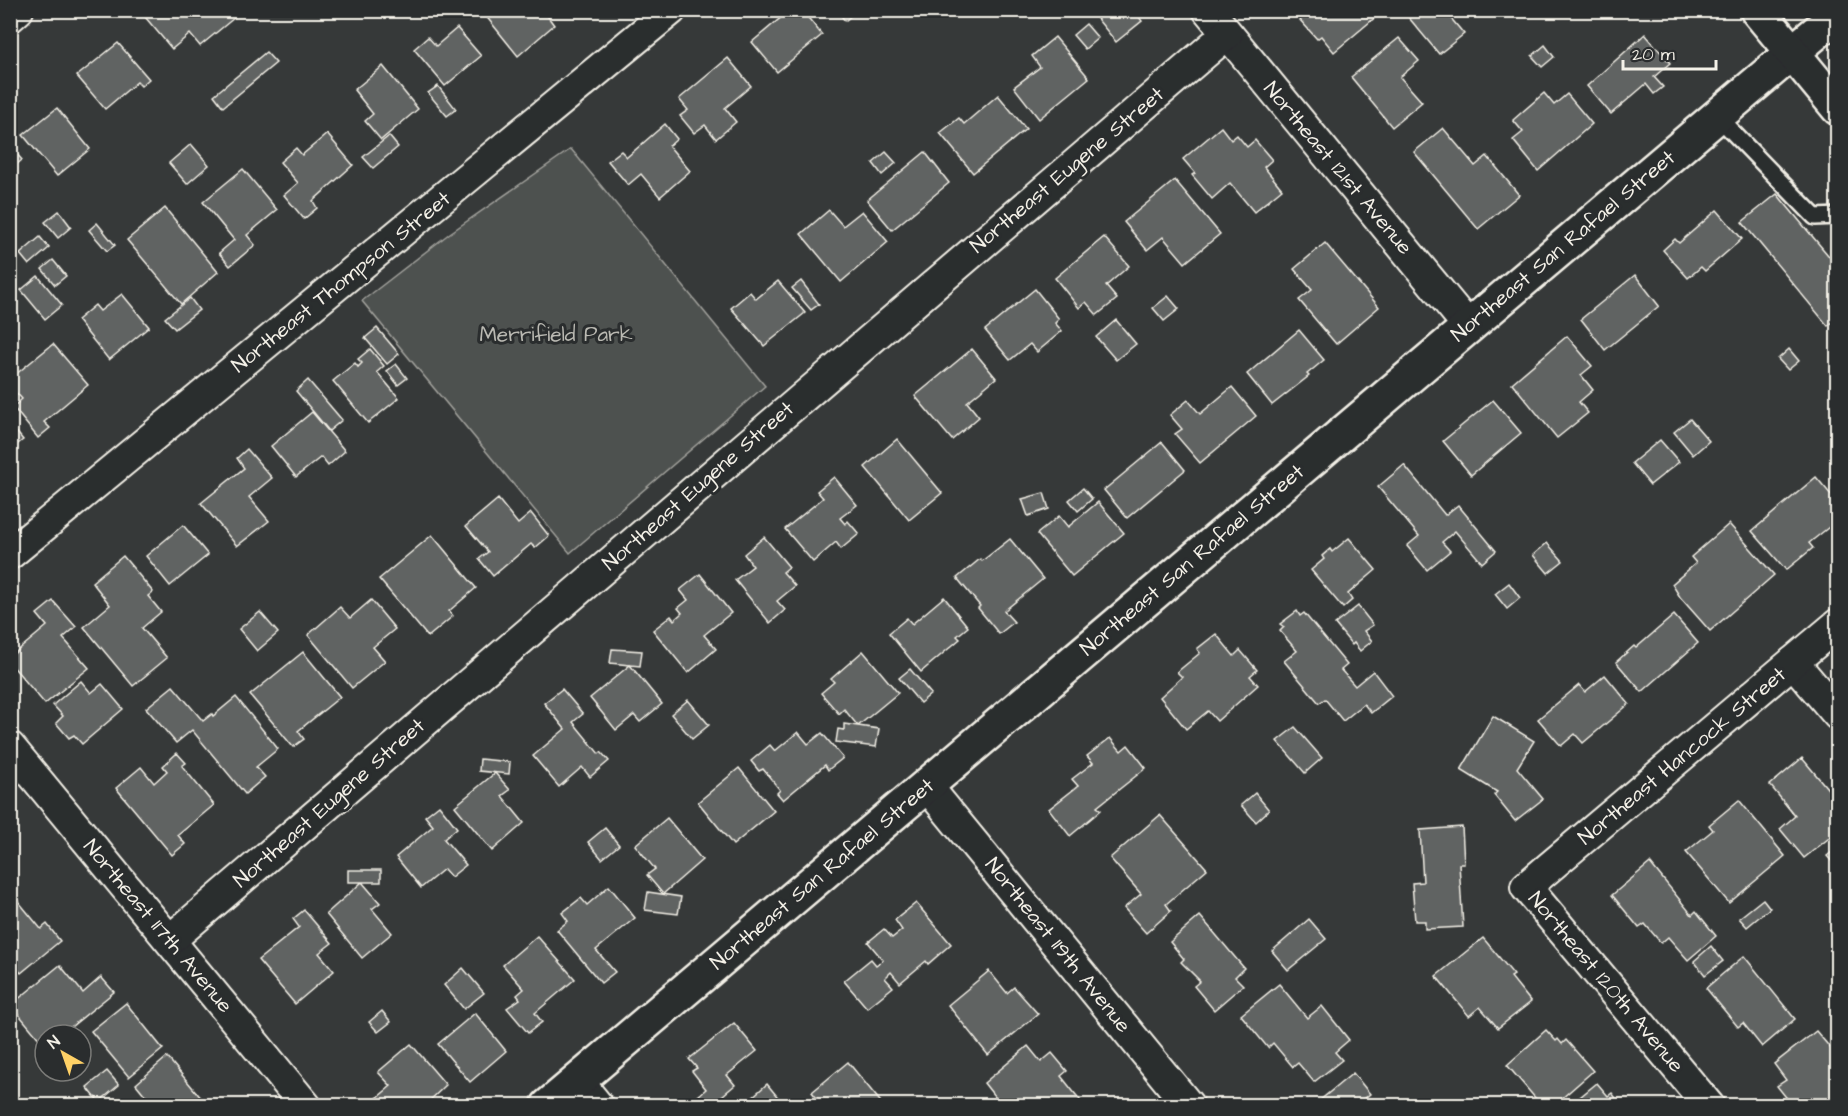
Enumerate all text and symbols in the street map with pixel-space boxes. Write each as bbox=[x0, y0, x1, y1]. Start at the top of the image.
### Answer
scale bar bbox=[1623, 33, 1716, 71]
text: 20 m bbox=[1632, 42, 1675, 67]
street label: Northeast 121st Avenue bbox=[1257, 75, 1419, 261]
street label: Northeast Eugene Street bbox=[964, 80, 1172, 261]
street label: Northeast San Rafael Street bbox=[1445, 143, 1682, 349]
street label: Northeast Thompson Street bbox=[225, 184, 458, 380]
park label: Merrifield Park bbox=[479, 320, 633, 349]
street label: Northeast Eugene Street bbox=[596, 394, 802, 579]
street label: Northeast San Rafael Street bbox=[1074, 457, 1311, 663]
street label: Northeast Hancock Street bbox=[1572, 660, 1793, 852]
street label: Northeast Eugene Street bbox=[227, 711, 433, 896]
street label: Northeast San Rafael Street bbox=[704, 771, 941, 977]
street label: Northeast 117th Avenue bbox=[77, 833, 239, 1019]
street label: Northeast 119th Avenue bbox=[978, 851, 1138, 1039]
street label: Northeast 120th Avenue bbox=[1521, 885, 1691, 1079]
north arrow bbox=[33, 1023, 93, 1083]
text: N bbox=[43, 1031, 65, 1054]

